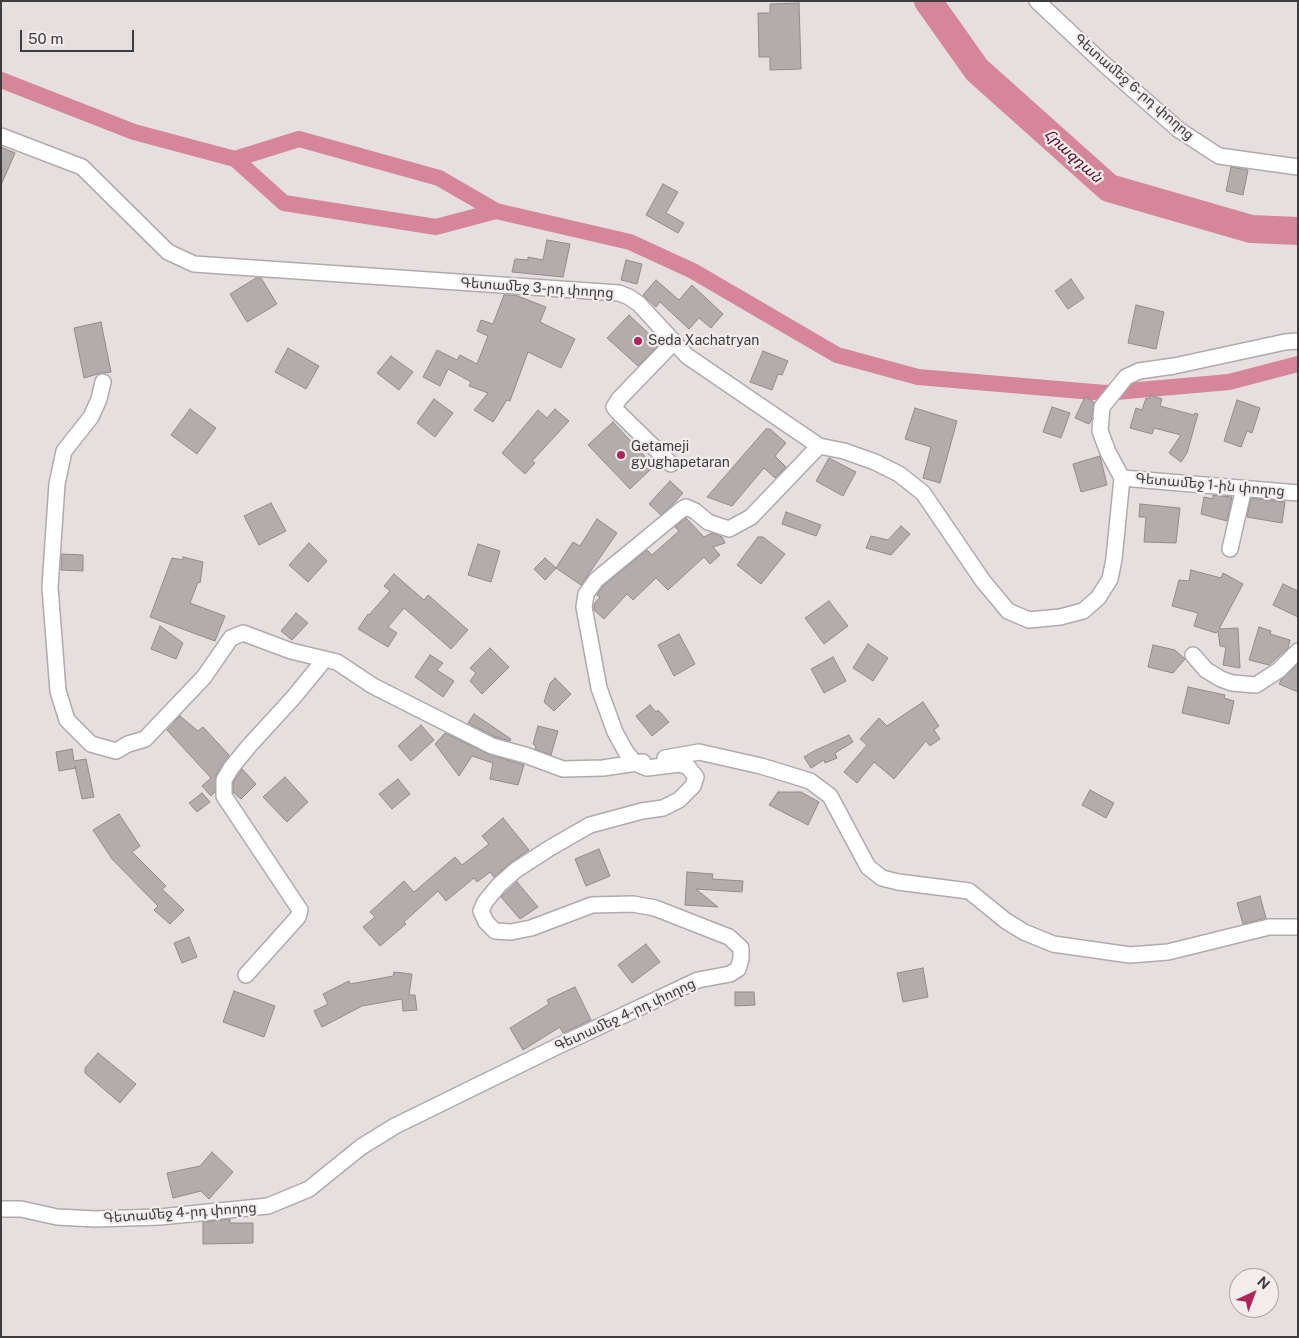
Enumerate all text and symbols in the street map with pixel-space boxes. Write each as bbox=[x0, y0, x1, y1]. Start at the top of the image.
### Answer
scale bar bbox=[22, 20, 136, 52]
text: 50 m bbox=[28, 30, 63, 47]
street label: Գետամեջ 6-րդ փողոց bbox=[1071, 30, 1197, 144]
water label: Հրազդան bbox=[1040, 125, 1106, 187]
street label: Գետամեջ 3-րդ փողոց bbox=[460, 274, 614, 302]
place label: Seda Xachatryan bbox=[648, 333, 759, 349]
marker: Seda Xachatryan bbox=[632, 335, 644, 347]
place label: Getameji gyughapetaran bbox=[631, 439, 730, 472]
marker: Getameji gyughapetaran bbox=[615, 449, 627, 461]
street label: Գետամեջ 1-ին փողոց bbox=[1135, 470, 1285, 500]
street label: Գետամեջ 4-րդ փողոց bbox=[552, 975, 698, 1055]
street label: Գետամեջ 4-րդ փողոց bbox=[103, 1199, 257, 1227]
north arrow bbox=[1229, 1268, 1279, 1318]
text: N bbox=[1254, 1273, 1273, 1292]

